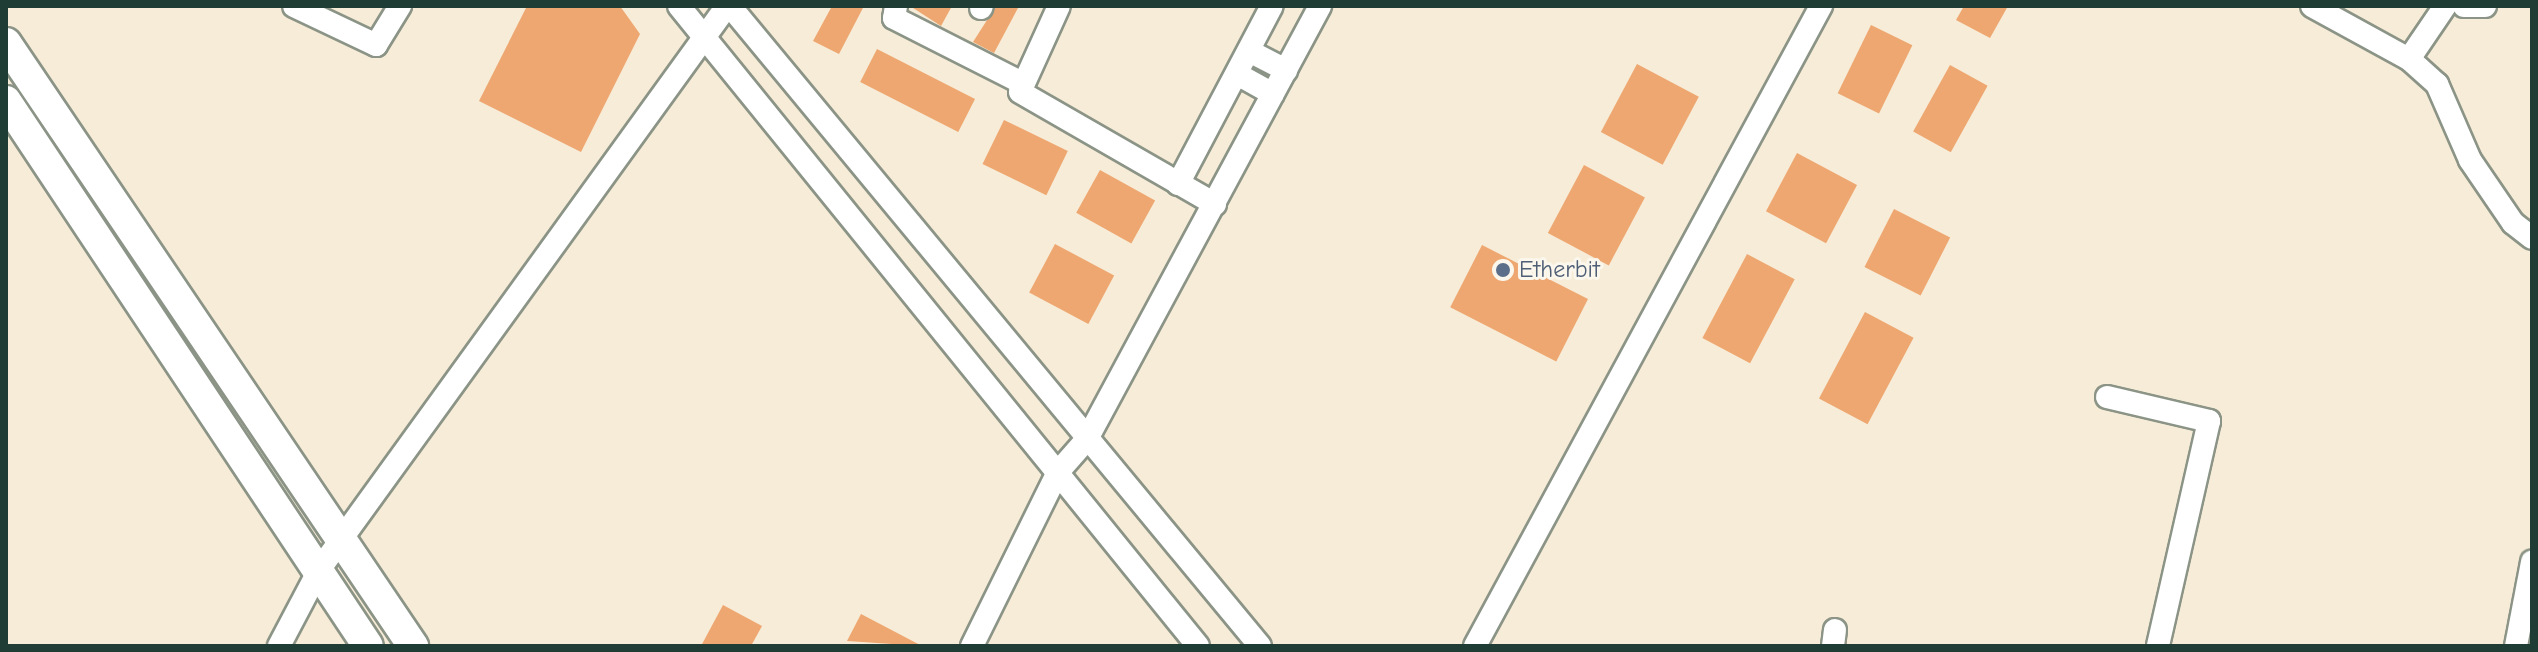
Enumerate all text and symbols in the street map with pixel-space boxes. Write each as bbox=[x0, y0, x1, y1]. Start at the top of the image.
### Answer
place label: Etherbit bbox=[1519, 256, 1600, 284]
marker: Etherbit bbox=[1494, 261, 1512, 279]

